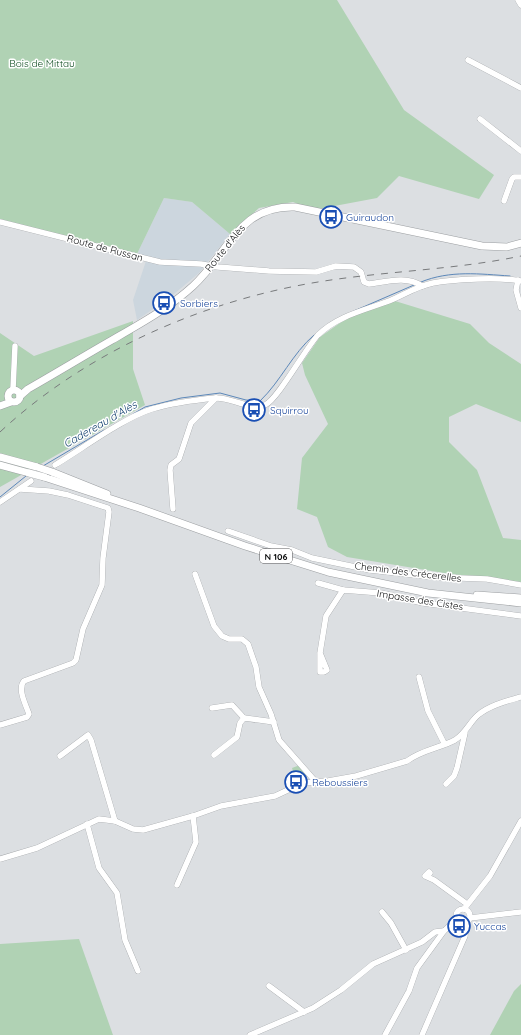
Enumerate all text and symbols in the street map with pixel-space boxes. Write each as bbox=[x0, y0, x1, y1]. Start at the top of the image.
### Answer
park label: Bois de Mittau bbox=[9, 57, 75, 70]
bus stop icon: Guiraudon bbox=[318, 204, 344, 230]
place label: Guiraudon bbox=[346, 211, 394, 224]
street label: Route d'Alès bbox=[202, 221, 248, 274]
street label: Route de Russan bbox=[66, 232, 144, 264]
bus stop icon: Sorbiers bbox=[151, 290, 177, 316]
place label: Sorbiers bbox=[180, 297, 218, 310]
water label: Cadereau d'Alès bbox=[61, 397, 140, 451]
bus stop icon: Squirrou bbox=[241, 397, 267, 423]
place label: Squirrou bbox=[270, 404, 309, 417]
road number: N 106 bbox=[260, 549, 292, 563]
street label: Chemin des Crécerelles bbox=[354, 559, 462, 585]
street label: Impasse des Cistes bbox=[376, 587, 465, 613]
bus stop icon: Reboussiers bbox=[283, 769, 309, 795]
place label: Reboussiers bbox=[312, 776, 368, 789]
bus stop icon: Yuccas bbox=[446, 913, 472, 939]
place label: Yuccas bbox=[474, 920, 506, 933]

